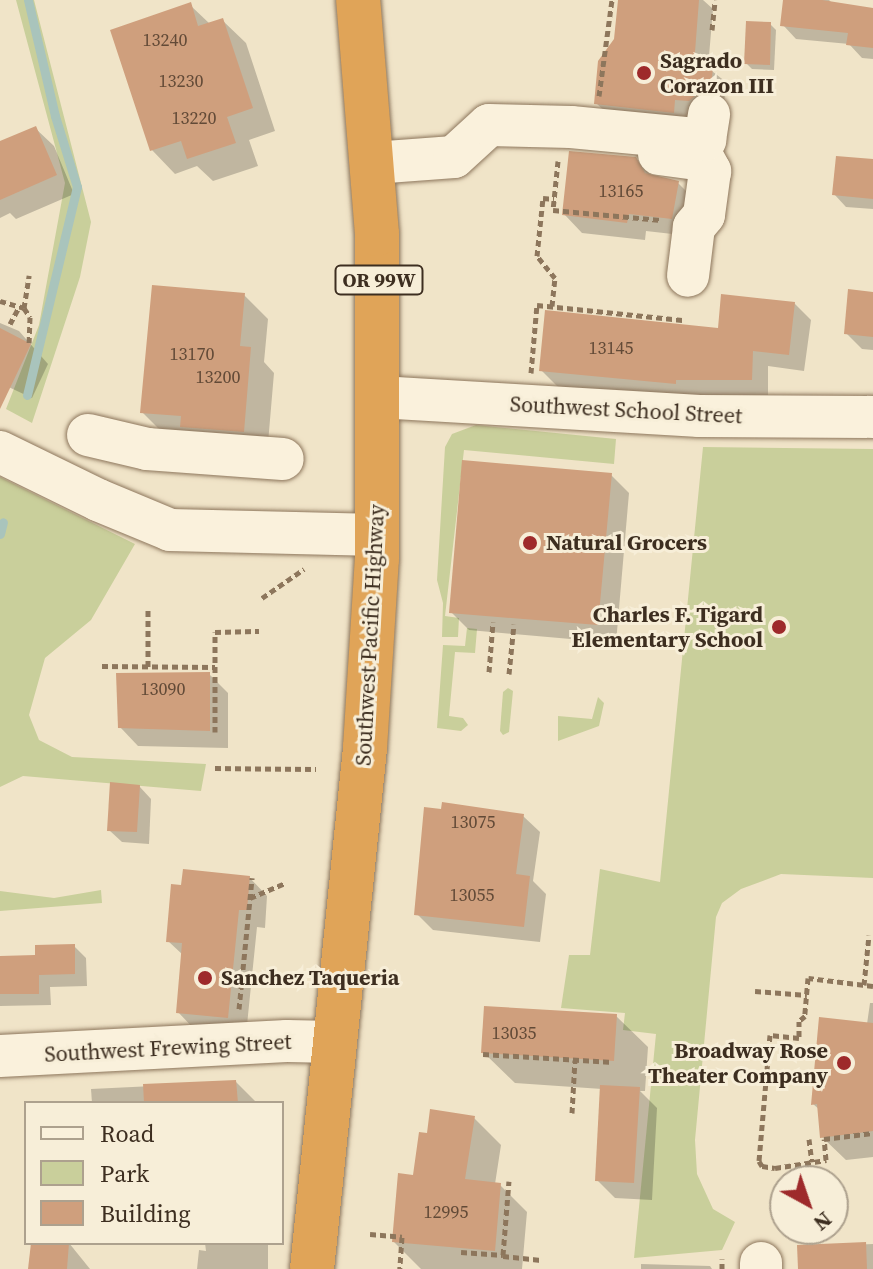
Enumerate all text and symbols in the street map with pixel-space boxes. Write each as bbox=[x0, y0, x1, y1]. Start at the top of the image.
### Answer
house number: 13240 bbox=[143, 29, 187, 51]
place label: Sagrado Corazon III bbox=[660, 47, 774, 98]
marker: Sagrado Corazon III bbox=[635, 64, 653, 82]
house number: 13230 bbox=[159, 70, 203, 92]
house number: 13220 bbox=[172, 107, 216, 129]
house number: 13165 bbox=[599, 180, 643, 202]
road number: OR 99W bbox=[333, 264, 425, 296]
house number: 13145 bbox=[589, 337, 633, 359]
house number: 13170 bbox=[170, 343, 214, 365]
house number: 13200 bbox=[196, 366, 240, 388]
street label: Southwest School Street bbox=[509, 391, 743, 429]
street label: Southwest Pacific Highway bbox=[350, 503, 390, 767]
place label: Natural Grocers bbox=[546, 530, 707, 556]
marker: Natural Grocers bbox=[521, 534, 539, 552]
place label: Charles F. Tigard Elementary School bbox=[572, 601, 763, 652]
marker: Charles F. Tigard Elementary School bbox=[770, 618, 788, 636]
house number: 13090 bbox=[141, 678, 185, 700]
house number: 13075 bbox=[451, 811, 495, 833]
house number: 13055 bbox=[450, 884, 494, 906]
place label: Sanchez Taqueria bbox=[221, 965, 399, 991]
marker: Sanchez Taqueria bbox=[196, 969, 214, 987]
house number: 13035 bbox=[492, 1022, 536, 1044]
street label: Southwest Frewing Street bbox=[44, 1028, 292, 1068]
place label: Broadway Rose Theater Company bbox=[648, 1037, 828, 1088]
marker: Broadway Rose Theater Company bbox=[835, 1054, 853, 1072]
legend bbox=[24, 1101, 284, 1245]
text: Road bbox=[100, 1117, 154, 1150]
text: Park bbox=[100, 1157, 149, 1190]
north arrow bbox=[769, 1165, 849, 1245]
text: Building bbox=[100, 1197, 191, 1230]
house number: 12995 bbox=[424, 1201, 468, 1223]
text: N bbox=[807, 1205, 839, 1238]

